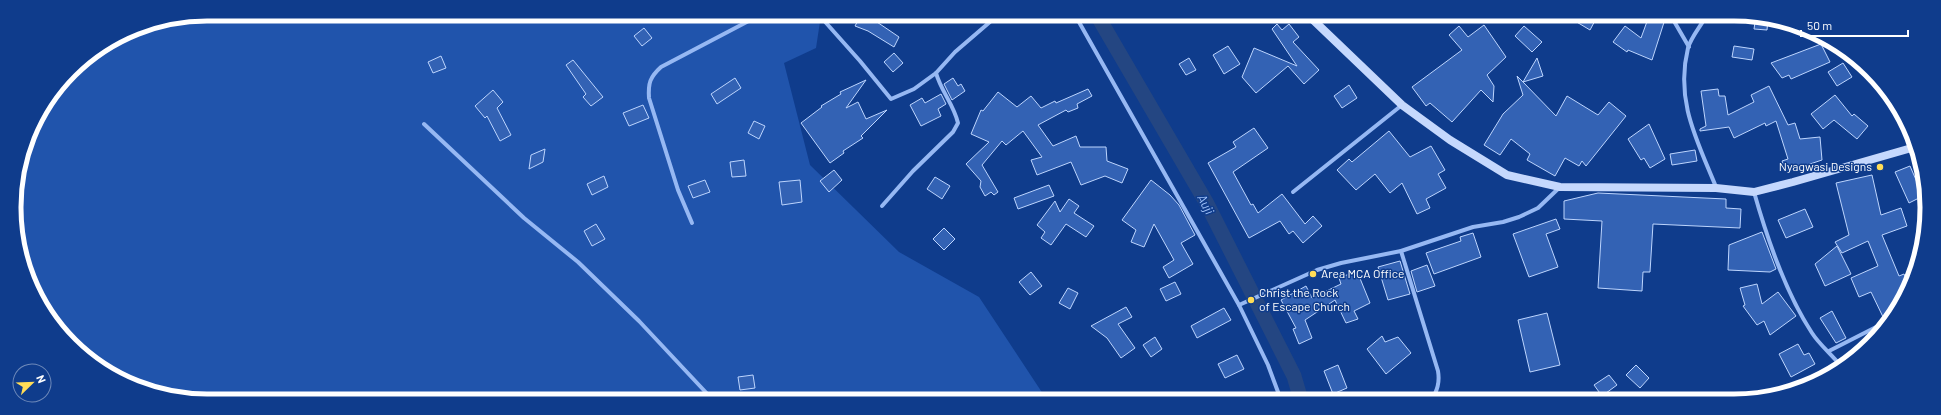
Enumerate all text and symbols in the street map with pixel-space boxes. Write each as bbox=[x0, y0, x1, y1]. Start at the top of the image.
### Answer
scale bar bbox=[1801, 12, 1908, 38]
text: 50 m bbox=[1807, 18, 1832, 32]
place label: Nyagwasi Designs bbox=[1779, 159, 1872, 173]
marker: Nyagwasi Designs bbox=[1875, 162, 1885, 172]
water label: Auji bbox=[1194, 191, 1218, 218]
place label: Area MCA Office bbox=[1321, 266, 1404, 280]
marker: Area MCA Office bbox=[1308, 269, 1318, 279]
place label: Christ the Rock of Escape Church bbox=[1259, 285, 1350, 313]
marker: Christ the Rock of Escape Church bbox=[1246, 295, 1256, 305]
north arrow bbox=[12, 363, 52, 403]
text: N bbox=[34, 373, 49, 385]

